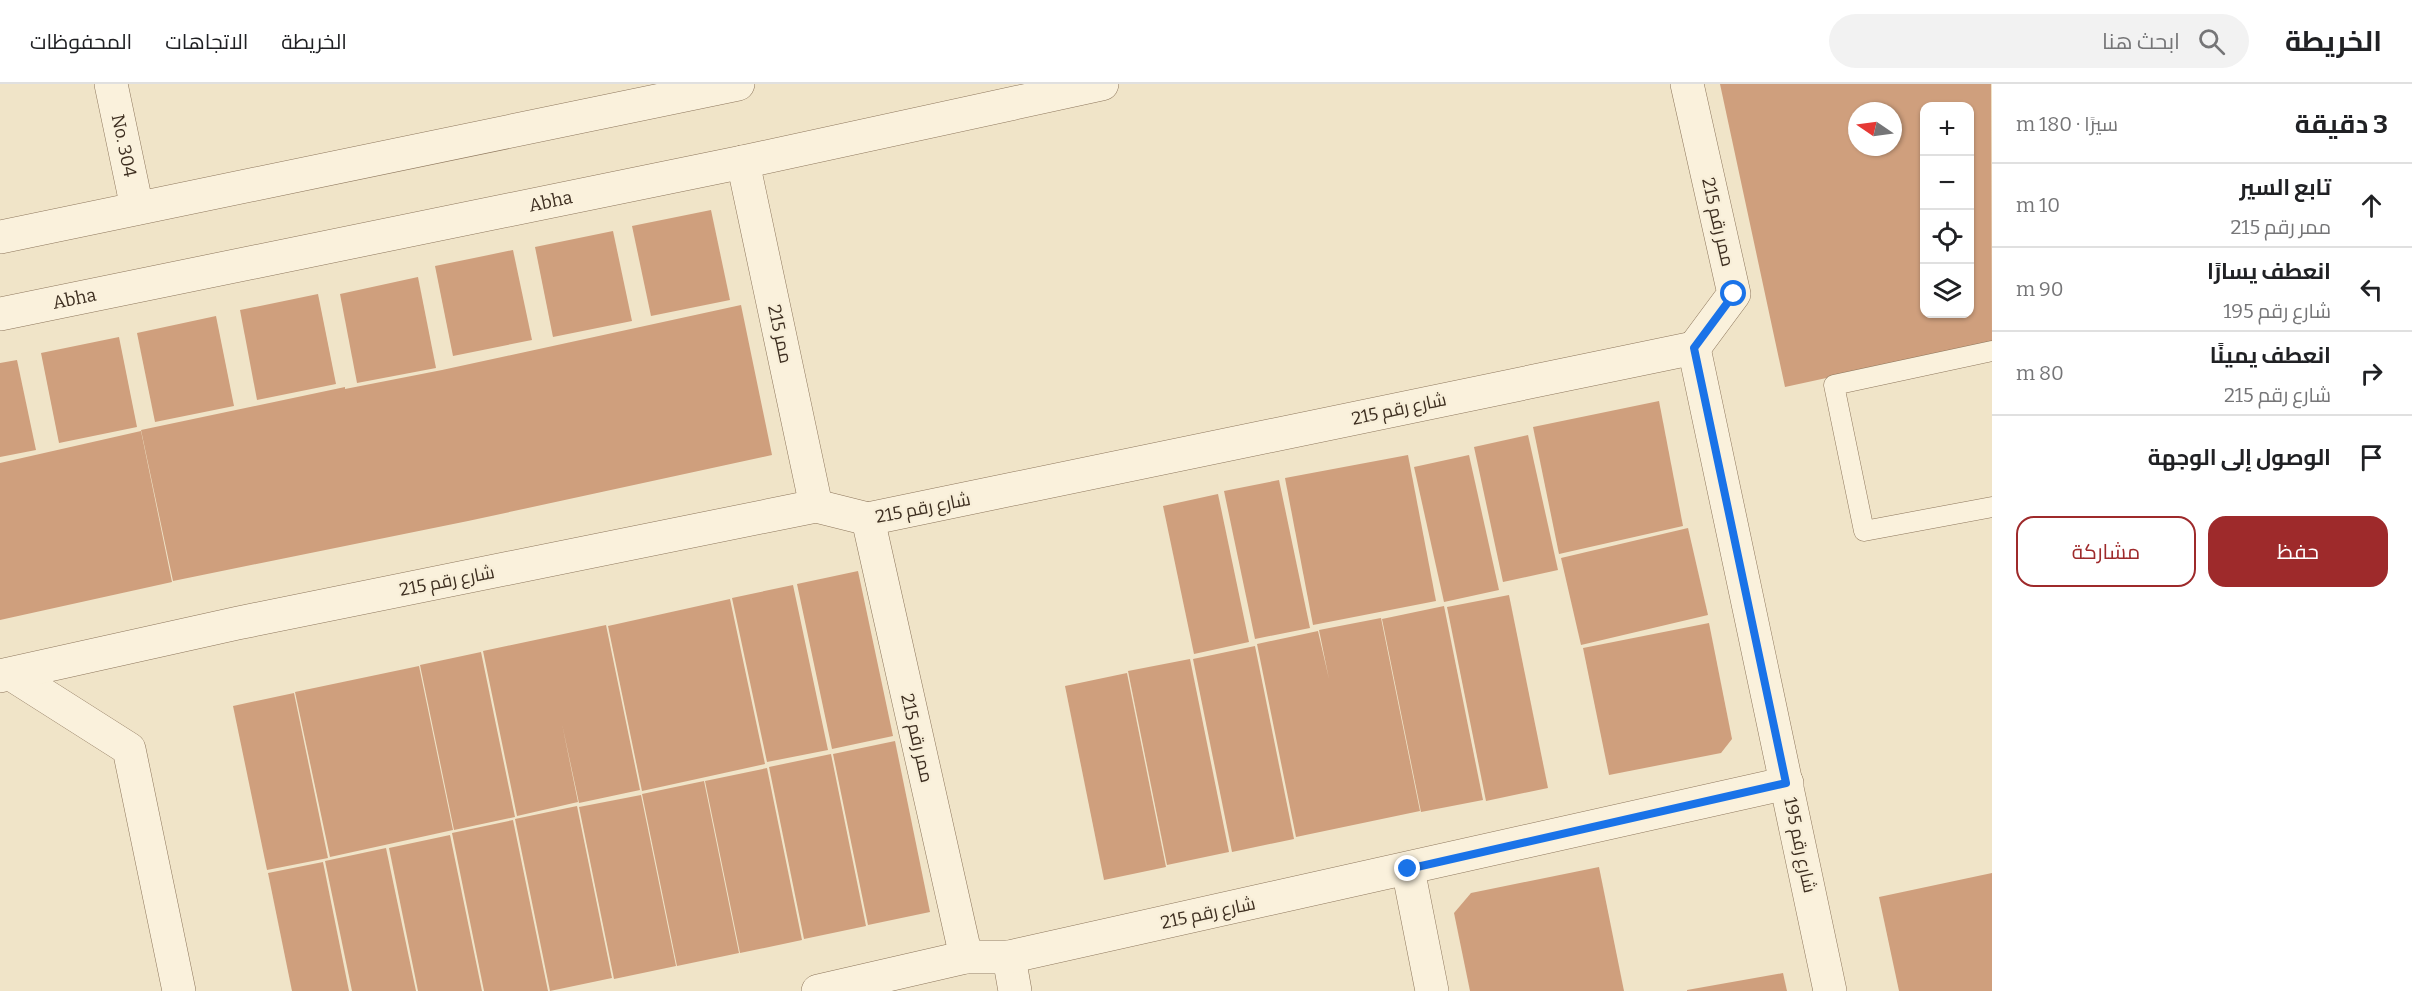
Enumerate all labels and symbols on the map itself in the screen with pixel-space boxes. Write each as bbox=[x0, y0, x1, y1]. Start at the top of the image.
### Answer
north arrow bbox=[1848, 102, 1902, 156]
street label: No. 304 bbox=[107, 112, 141, 180]
street label: ممر رقم 215 bbox=[1696, 175, 1739, 269]
street label: Abha bbox=[527, 186, 575, 217]
route start bbox=[1720, 280, 1746, 306]
street label: Abha bbox=[51, 284, 98, 314]
street label: ممر 215 bbox=[763, 303, 797, 365]
street label: شارع رقم 215 bbox=[1350, 388, 1449, 431]
street label: شارع رقم 215 bbox=[874, 488, 973, 529]
street label: شارع رقم 215 bbox=[398, 561, 497, 602]
street label: ممر رقم 215 bbox=[895, 691, 938, 785]
street label: شارع رقم 195 bbox=[1778, 795, 1821, 895]
route end bbox=[1394, 855, 1420, 881]
street label: شارع رقم 215 bbox=[1159, 892, 1258, 935]

